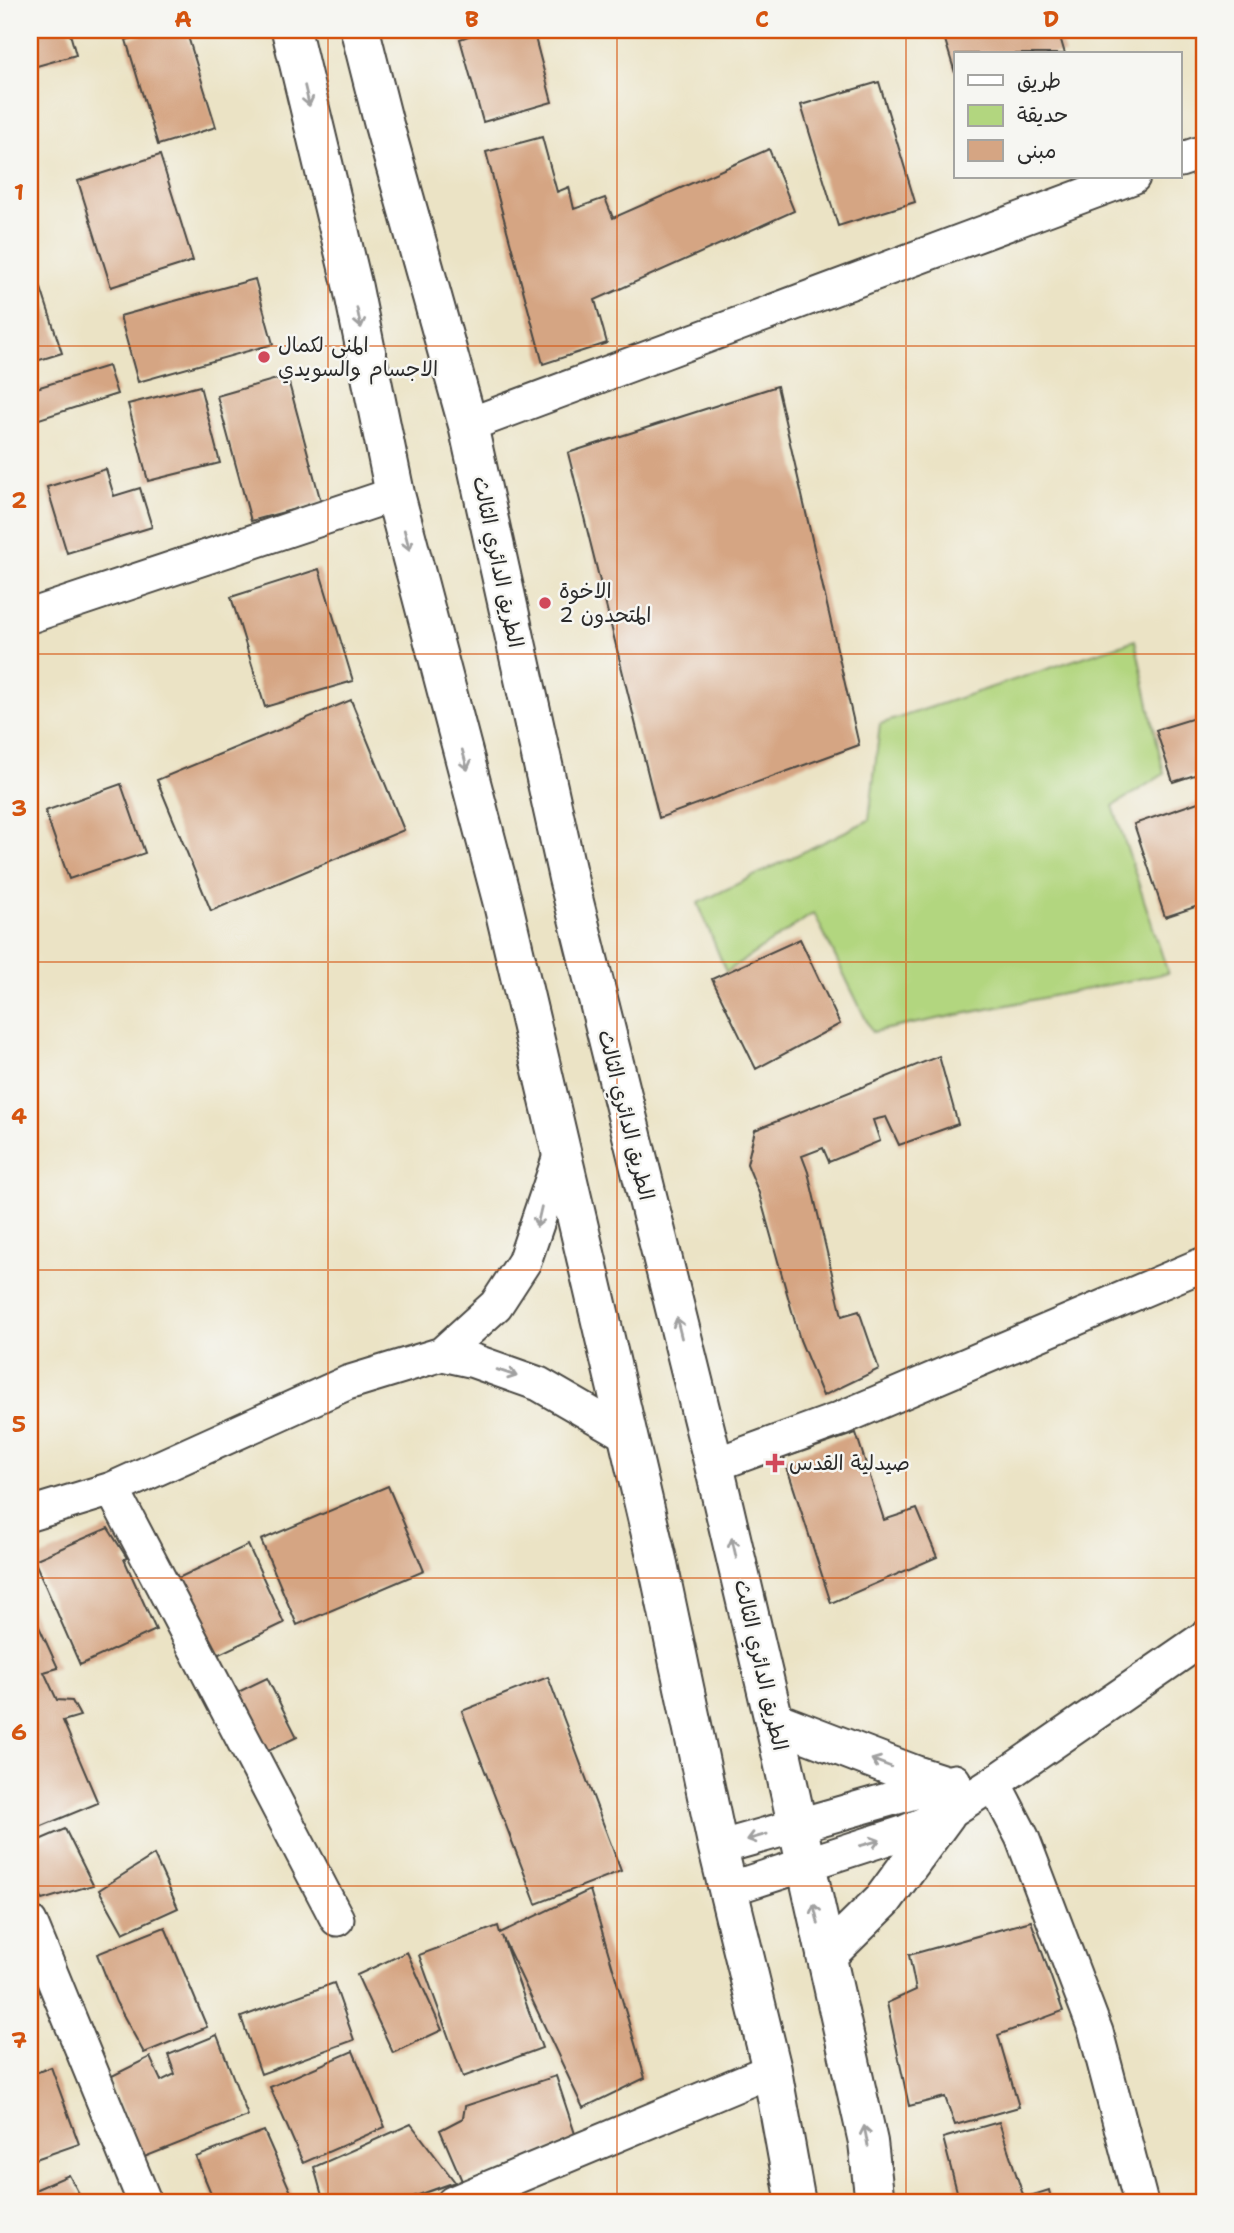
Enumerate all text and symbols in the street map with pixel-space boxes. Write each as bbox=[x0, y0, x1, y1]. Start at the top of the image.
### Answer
text: A bbox=[174, 4, 192, 34]
text: B bbox=[465, 4, 479, 34]
text: C bbox=[755, 4, 769, 34]
text: D bbox=[1043, 4, 1059, 34]
legend bbox=[954, 52, 1182, 178]
text: طريق bbox=[1017, 67, 1061, 95]
one-way arrow bbox=[301, 84, 314, 107]
text: حديقة bbox=[1017, 101, 1068, 129]
text: مبنى bbox=[1017, 137, 1056, 165]
text: 1 bbox=[14, 177, 24, 207]
one-way arrow bbox=[352, 306, 366, 329]
place label: المنى لكمال الاجسام والسويدي bbox=[278, 331, 438, 385]
marker: المنى لكمال الاجسام والسويدي bbox=[256, 349, 272, 365]
street label: الطريق الدائري الثالث bbox=[465, 474, 530, 651]
text: 2 bbox=[11, 485, 27, 515]
one-way arrow bbox=[401, 528, 414, 551]
place label: الاخوة المتحدون 2 bbox=[559, 577, 651, 629]
marker: الاخوة المتحدون 2 bbox=[537, 595, 553, 611]
one-way arrow bbox=[459, 748, 472, 771]
text: 3 bbox=[11, 793, 27, 823]
street label: الطريق الدائري الثالث bbox=[590, 1027, 661, 1203]
text: 4 bbox=[11, 1101, 27, 1131]
one-way arrow bbox=[531, 1205, 545, 1228]
one-way arrow bbox=[672, 1317, 685, 1339]
one-way arrow bbox=[496, 1368, 518, 1380]
text: 5 bbox=[12, 1409, 26, 1439]
place label: صيدلية القدس bbox=[789, 1449, 910, 1477]
marker: صيدلية القدس bbox=[767, 1455, 783, 1471]
one-way arrow bbox=[726, 1537, 740, 1560]
street label: الطريق الدائري الثالث bbox=[727, 1577, 794, 1753]
text: 6 bbox=[11, 1717, 27, 1747]
one-way arrow bbox=[871, 1755, 893, 1768]
one-way arrow bbox=[746, 1831, 769, 1844]
one-way arrow bbox=[859, 1835, 881, 1848]
one-way arrow bbox=[809, 1903, 823, 1926]
text: 7 bbox=[11, 2025, 27, 2055]
one-way arrow bbox=[859, 2125, 872, 2148]

